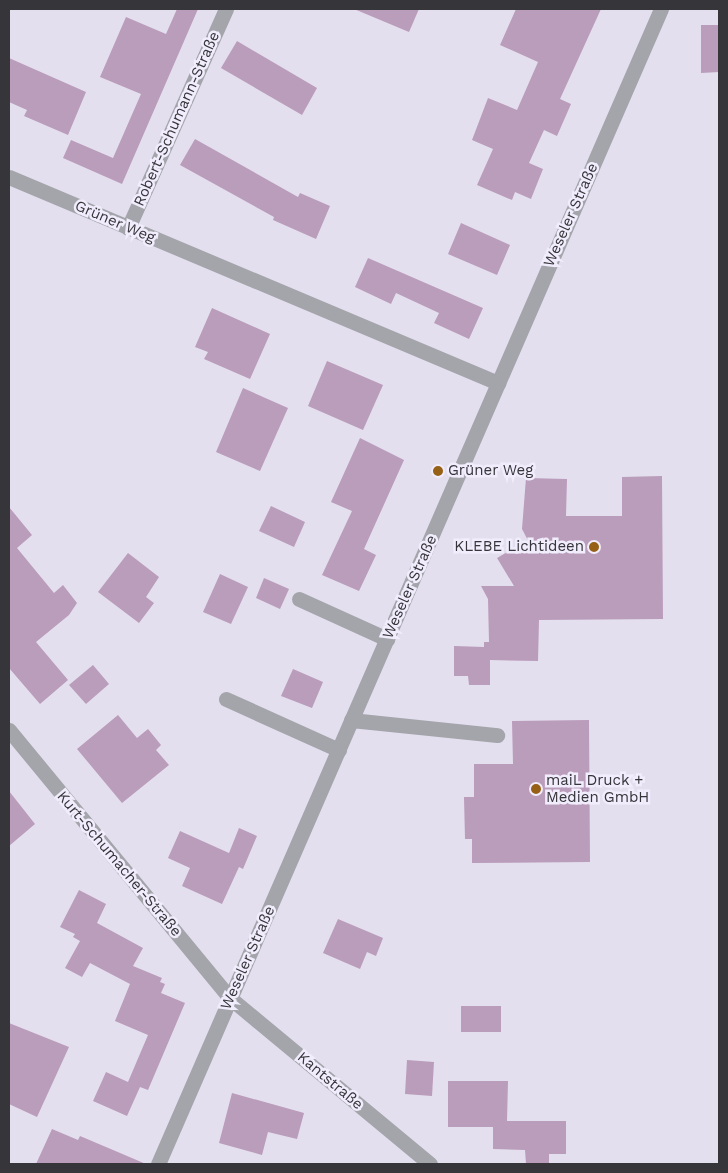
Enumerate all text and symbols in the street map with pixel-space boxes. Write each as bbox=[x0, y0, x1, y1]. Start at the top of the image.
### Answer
street label: Robert-Schumann-Straße bbox=[130, 29, 224, 209]
street label: Weseler Straße bbox=[540, 160, 602, 270]
street label: Grüner Weg bbox=[72, 197, 158, 247]
place label: Grüner Weg bbox=[448, 462, 534, 480]
marker: Grüner Weg bbox=[432, 465, 444, 477]
street label: Weseler Straße bbox=[379, 532, 441, 642]
place label: KLEBE Lichtideen bbox=[454, 538, 584, 556]
marker: KLEBE Lichtideen bbox=[588, 541, 600, 553]
place label: maiL Druck + Medien GmbH bbox=[546, 771, 649, 806]
marker: maiL Druck + Medien GmbH bbox=[530, 783, 542, 795]
street label: Kurt-Schumacher-Straße bbox=[53, 788, 185, 940]
street label: Weseler Straße bbox=[217, 903, 279, 1013]
street label: Kantstraße bbox=[294, 1048, 366, 1114]

